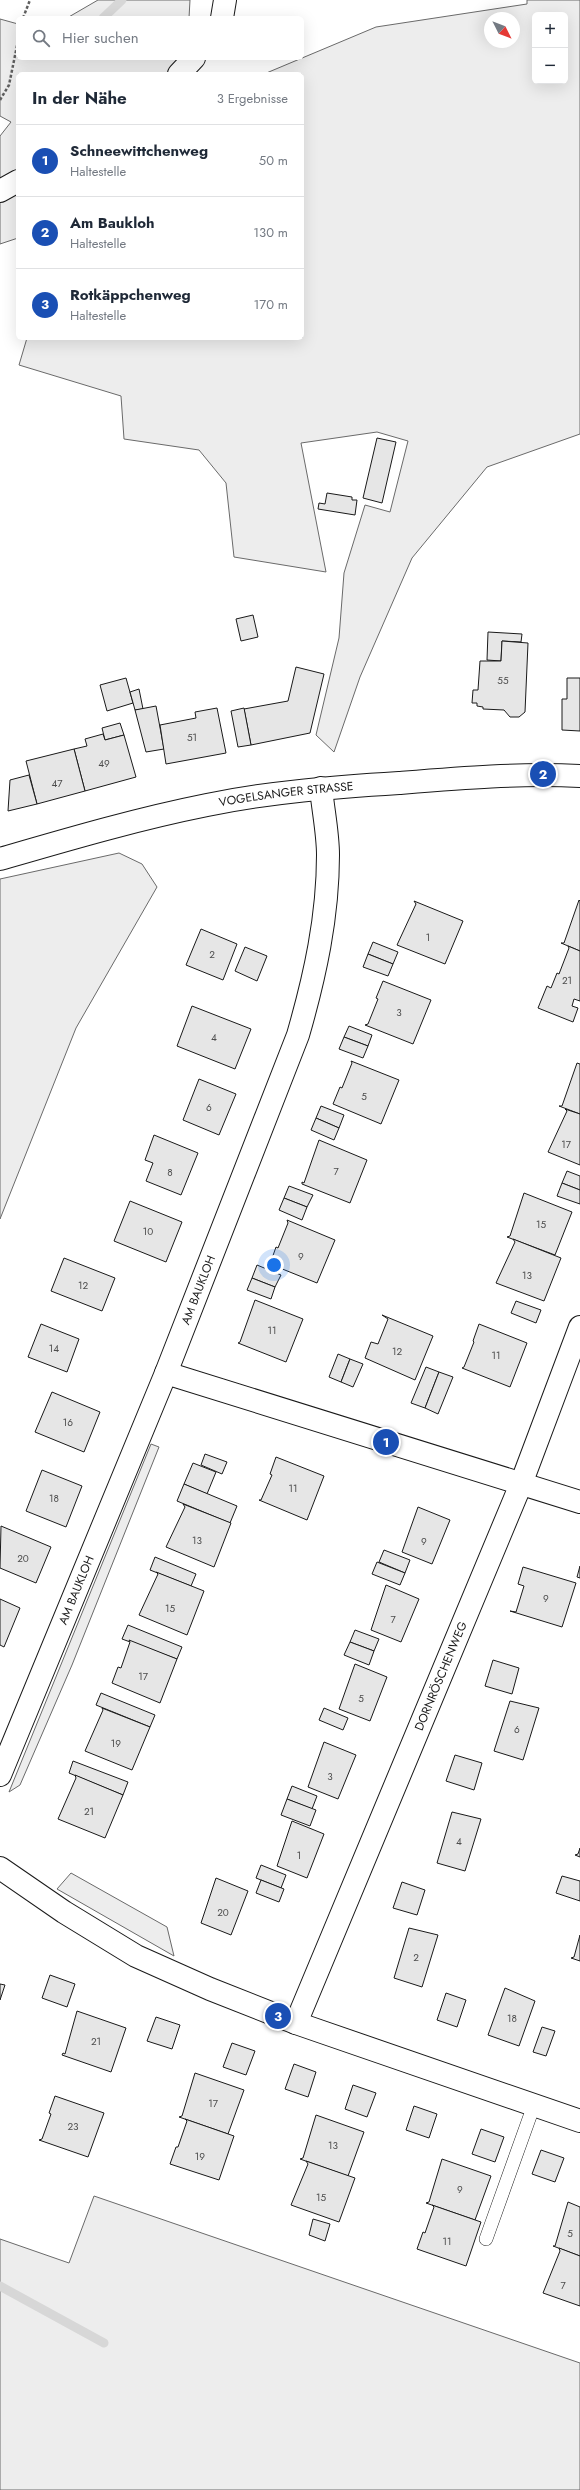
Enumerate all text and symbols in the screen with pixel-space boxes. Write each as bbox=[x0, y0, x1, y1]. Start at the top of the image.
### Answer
north arrow bbox=[484, 12, 520, 48]
map controls bbox=[532, 12, 568, 84]
button: + bbox=[532, 12, 568, 48]
search box bbox=[16, 16, 304, 60]
icon: search bbox=[30, 27, 52, 49]
text: Hier suchen bbox=[62, 27, 139, 49]
button: − bbox=[532, 48, 568, 84]
text: In der Nähe bbox=[32, 86, 127, 110]
text: 3 Ergebnisse bbox=[217, 89, 288, 108]
text: Schneewittchenweg bbox=[70, 140, 208, 162]
text: 1 bbox=[42, 151, 48, 170]
text: 50 m bbox=[259, 151, 288, 170]
text: Haltestelle bbox=[70, 162, 126, 181]
text: Am Baukloh bbox=[70, 212, 155, 234]
text: 2 bbox=[41, 223, 49, 242]
text: 130 m bbox=[253, 223, 288, 242]
text: Haltestelle bbox=[70, 234, 126, 253]
text: Rotkäppchenweg bbox=[70, 284, 191, 306]
text: 3 bbox=[41, 295, 49, 314]
text: 170 m bbox=[253, 295, 288, 314]
text: Haltestelle bbox=[70, 306, 126, 325]
house number: 55 bbox=[497, 673, 509, 688]
house number: 51 bbox=[187, 730, 197, 745]
house number: 49 bbox=[98, 756, 110, 771]
pin: 2 bbox=[530, 759, 556, 789]
house number: 47 bbox=[51, 776, 63, 791]
street label: VOGELSANGER STRASSE bbox=[218, 777, 354, 811]
house number: 1 bbox=[426, 930, 430, 945]
house number: 2 bbox=[209, 947, 215, 962]
house number: 21 bbox=[562, 973, 572, 988]
house number: 3 bbox=[396, 1005, 402, 1020]
house number: 4 bbox=[211, 1030, 217, 1045]
house number: 5 bbox=[361, 1089, 367, 1104]
house number: 6 bbox=[206, 1100, 212, 1115]
house number: 17 bbox=[561, 1137, 572, 1152]
house number: 7 bbox=[333, 1164, 339, 1179]
house number: 8 bbox=[167, 1165, 173, 1180]
house number: 15 bbox=[536, 1217, 546, 1232]
house number: 10 bbox=[143, 1224, 153, 1239]
house number: 9 bbox=[298, 1249, 304, 1264]
street label: AM BAUKLOH bbox=[177, 1253, 220, 1327]
your location bbox=[264, 1255, 284, 1275]
house number: 13 bbox=[522, 1268, 533, 1283]
house number: 12 bbox=[78, 1278, 88, 1293]
house number: 11 bbox=[268, 1323, 277, 1338]
house number: 14 bbox=[49, 1341, 59, 1356]
house number: 12 bbox=[392, 1344, 402, 1359]
house number: 11 bbox=[492, 1348, 501, 1363]
house number: 16 bbox=[63, 1415, 73, 1430]
pin: 1 bbox=[373, 1427, 399, 1457]
house number: 11 bbox=[289, 1481, 298, 1496]
house number: 18 bbox=[49, 1491, 59, 1506]
house number: 13 bbox=[192, 1533, 203, 1548]
house number: 9 bbox=[421, 1534, 427, 1549]
house number: 20 bbox=[17, 1551, 29, 1566]
street label: AM BAUKLOH bbox=[54, 1553, 99, 1627]
house number: 9 bbox=[543, 1591, 549, 1606]
house number: 15 bbox=[165, 1601, 175, 1616]
house number: 7 bbox=[390, 1612, 396, 1627]
street label: DORNRÖSCHENWEG bbox=[410, 1619, 472, 1733]
house number: 17 bbox=[138, 1669, 149, 1684]
house number: 5 bbox=[358, 1691, 364, 1706]
house number: 6 bbox=[514, 1722, 520, 1737]
house number: 19 bbox=[111, 1736, 121, 1751]
house number: 3 bbox=[327, 1769, 333, 1784]
house number: 21 bbox=[84, 1804, 94, 1819]
house number: 4 bbox=[456, 1834, 462, 1849]
house number: 1 bbox=[297, 1848, 301, 1863]
house number: 20 bbox=[217, 1905, 229, 1920]
house number: 2 bbox=[413, 1950, 419, 1965]
pin: 3 bbox=[265, 2001, 291, 2031]
house number: 18 bbox=[507, 2011, 517, 2026]
house number: 21 bbox=[91, 2034, 101, 2049]
house number: 17 bbox=[208, 2096, 219, 2111]
house number: 23 bbox=[67, 2119, 79, 2134]
house number: 13 bbox=[328, 2138, 339, 2153]
house number: 19 bbox=[195, 2149, 205, 2164]
house number: 9 bbox=[457, 2182, 463, 2197]
house number: 15 bbox=[316, 2190, 326, 2205]
house number: 5 bbox=[567, 2226, 573, 2241]
house number: 11 bbox=[443, 2234, 452, 2249]
house number: 7 bbox=[560, 2278, 566, 2293]

